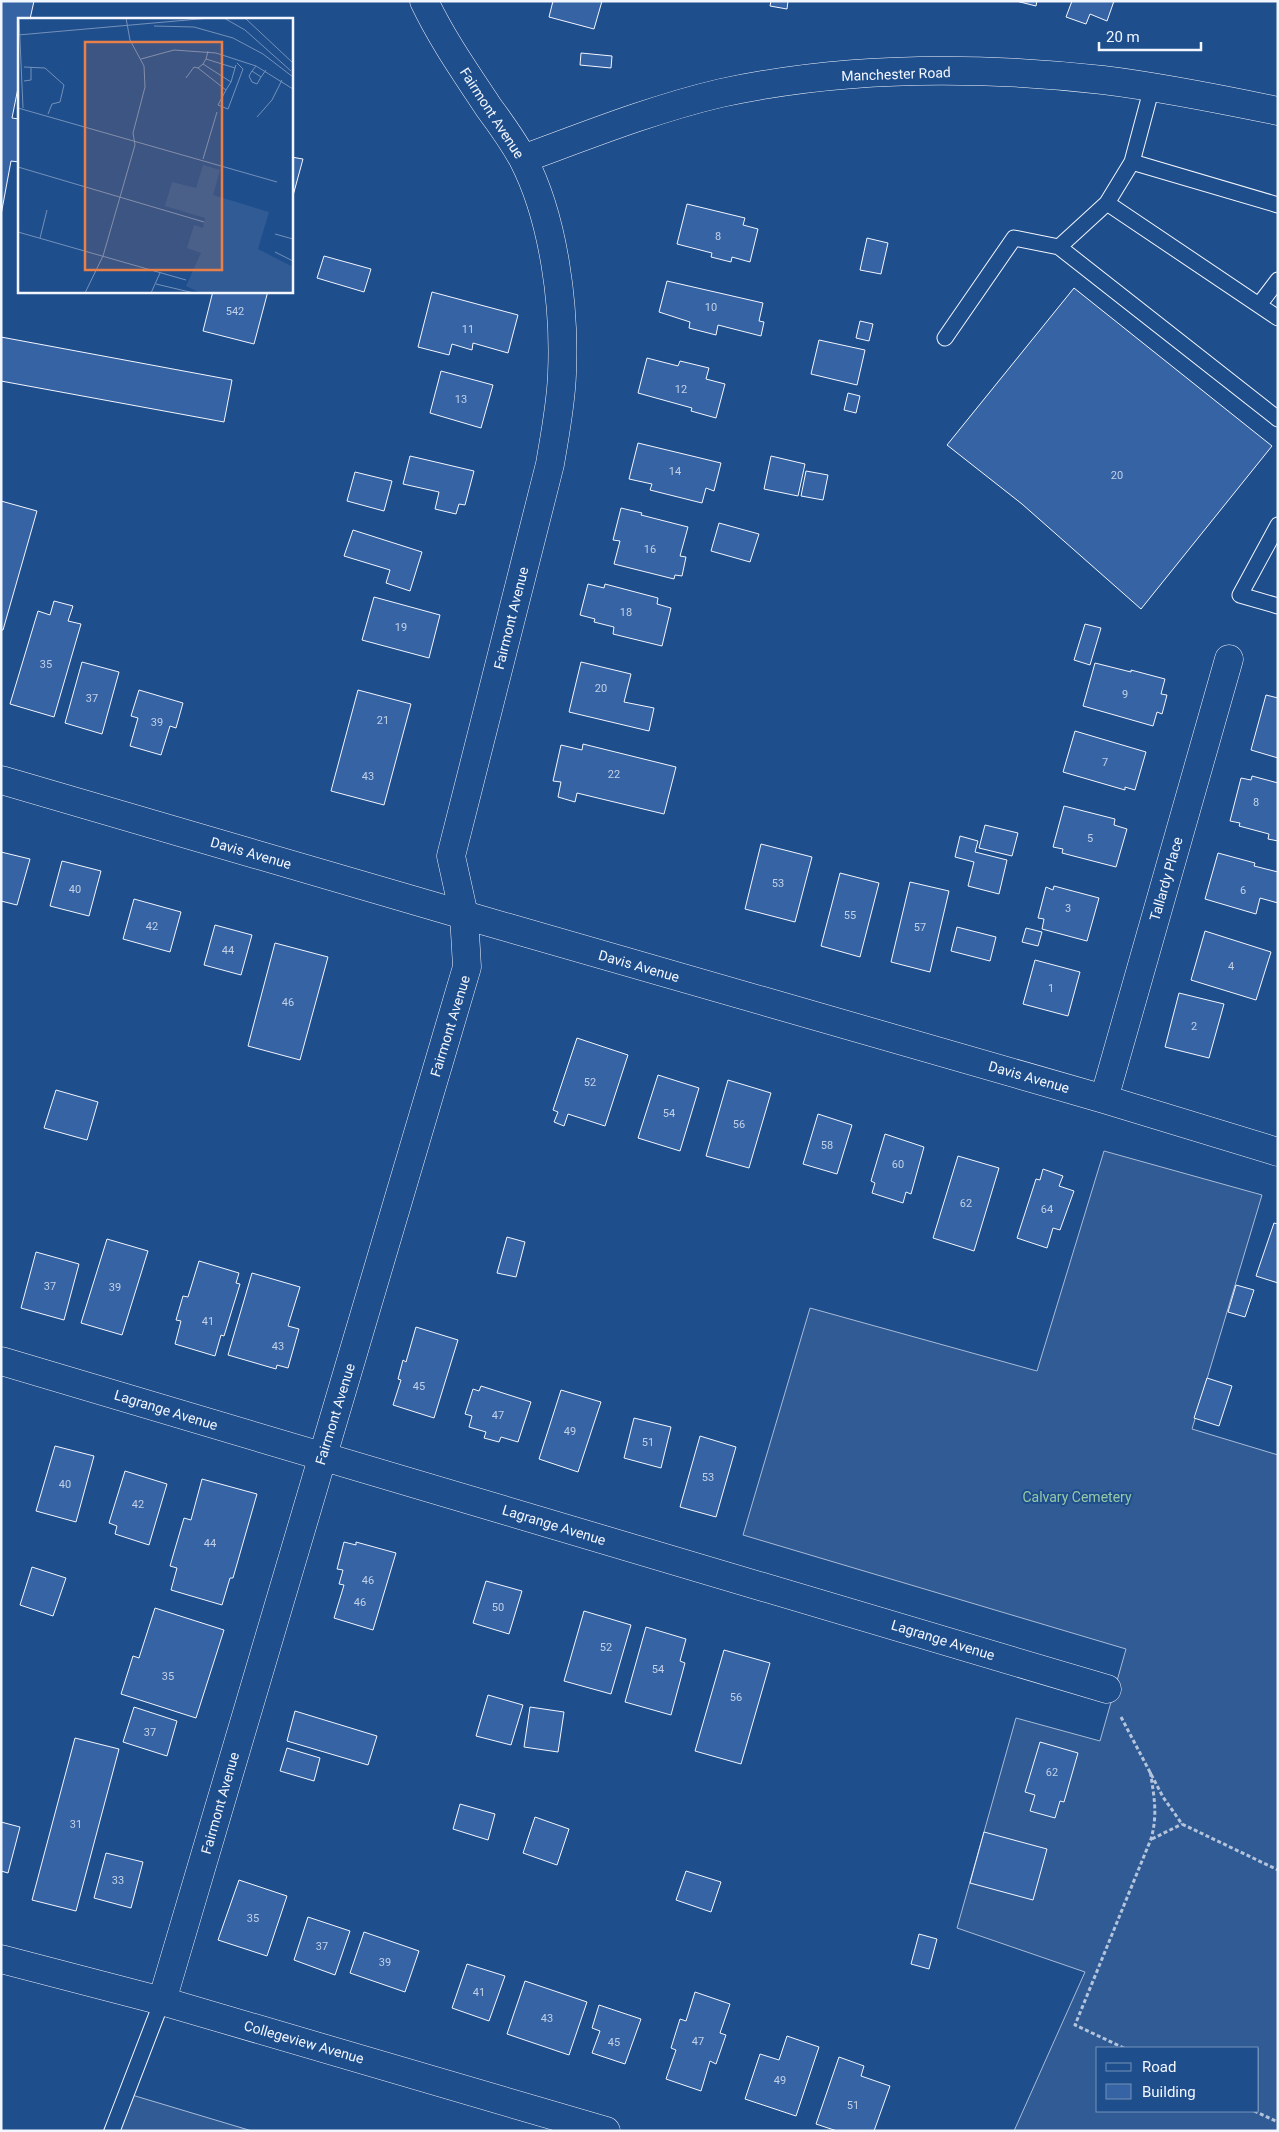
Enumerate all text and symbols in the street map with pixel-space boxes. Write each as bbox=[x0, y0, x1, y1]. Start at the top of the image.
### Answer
inset map bbox=[18, 18, 292, 292]
scale bar bbox=[1099, 20, 1202, 52]
text: 20 m bbox=[1106, 28, 1140, 46]
street label: Manchester Road bbox=[841, 64, 951, 84]
street label: Fairmont Avenue bbox=[457, 65, 527, 161]
house number: 8 bbox=[715, 230, 721, 243]
house number: 10 bbox=[705, 301, 717, 314]
house number: 542 bbox=[226, 305, 244, 318]
house number: 11 bbox=[462, 323, 474, 336]
house number: 12 bbox=[675, 383, 687, 396]
house number: 13 bbox=[455, 393, 467, 406]
house number: 14 bbox=[669, 465, 681, 478]
house number: 20 bbox=[1111, 469, 1123, 482]
house number: 16 bbox=[644, 543, 656, 556]
street label: Fairmont Avenue bbox=[491, 565, 531, 671]
house number: 18 bbox=[620, 606, 632, 619]
house number: 19 bbox=[395, 621, 407, 634]
house number: 35 bbox=[40, 658, 52, 671]
house number: 20 bbox=[595, 682, 607, 695]
house number: 9 bbox=[1122, 688, 1128, 701]
house number: 37 bbox=[86, 692, 98, 705]
house number: 21 bbox=[377, 714, 389, 727]
house number: 39 bbox=[151, 716, 163, 729]
house number: 7 bbox=[1102, 756, 1108, 769]
house number: 22 bbox=[608, 768, 620, 781]
house number: 43 bbox=[362, 770, 374, 783]
house number: 8 bbox=[1253, 796, 1259, 809]
house number: 5 bbox=[1087, 832, 1093, 845]
street label: Davis Avenue bbox=[209, 834, 293, 872]
street label: Tallardy Place bbox=[1146, 835, 1186, 923]
house number: 53 bbox=[772, 877, 784, 890]
house number: 40 bbox=[69, 883, 81, 896]
house number: 6 bbox=[1240, 884, 1246, 897]
house number: 3 bbox=[1065, 902, 1071, 915]
house number: 55 bbox=[844, 909, 856, 922]
house number: 42 bbox=[146, 920, 158, 933]
house number: 57 bbox=[914, 921, 926, 934]
house number: 44 bbox=[222, 944, 234, 957]
street label: Davis Avenue bbox=[597, 947, 681, 985]
house number: 4 bbox=[1228, 960, 1234, 973]
street label: Fairmont Avenue bbox=[427, 973, 473, 1079]
house number: 1 bbox=[1048, 982, 1054, 995]
house number: 46 bbox=[282, 996, 294, 1009]
house number: 2 bbox=[1191, 1020, 1197, 1033]
street label: Davis Avenue bbox=[987, 1058, 1071, 1096]
house number: 52 bbox=[584, 1076, 596, 1089]
house number: 54 bbox=[663, 1107, 675, 1120]
house number: 56 bbox=[733, 1118, 745, 1131]
house number: 58 bbox=[821, 1139, 833, 1152]
house number: 60 bbox=[892, 1158, 904, 1171]
house number: 62 bbox=[960, 1197, 972, 1210]
house number: 64 bbox=[1041, 1203, 1053, 1216]
house number: 37 bbox=[44, 1280, 56, 1293]
house number: 39 bbox=[109, 1281, 121, 1294]
house number: 41 bbox=[202, 1315, 214, 1328]
house number: 43 bbox=[272, 1340, 284, 1353]
street label: Fairmont Avenue bbox=[312, 1361, 358, 1467]
house number: 45 bbox=[413, 1380, 425, 1393]
street label: Lagrange Avenue bbox=[112, 1387, 220, 1433]
house number: 47 bbox=[492, 1409, 504, 1422]
house number: 49 bbox=[564, 1425, 576, 1438]
house number: 51 bbox=[642, 1436, 654, 1449]
house number: 53 bbox=[702, 1471, 714, 1484]
house number: 40 bbox=[59, 1478, 71, 1491]
park label: Calvary Cemetery bbox=[1022, 1489, 1132, 1505]
house number: 42 bbox=[132, 1498, 144, 1511]
street label: Lagrange Avenue bbox=[500, 1502, 608, 1548]
house number: 44 bbox=[204, 1537, 216, 1550]
house number: 46 bbox=[362, 1574, 374, 1587]
house number: 46 bbox=[354, 1596, 366, 1609]
house number: 50 bbox=[492, 1601, 504, 1614]
street label: Lagrange Avenue bbox=[889, 1617, 997, 1663]
house number: 52 bbox=[600, 1641, 612, 1654]
house number: 54 bbox=[652, 1663, 664, 1676]
house number: 35 bbox=[162, 1670, 174, 1683]
house number: 56 bbox=[730, 1691, 742, 1704]
house number: 37 bbox=[144, 1726, 156, 1739]
street label: Fairmont Avenue bbox=[198, 1750, 242, 1856]
house number: 62 bbox=[1046, 1766, 1058, 1779]
house number: 31 bbox=[70, 1818, 82, 1831]
house number: 33 bbox=[112, 1874, 124, 1887]
house number: 35 bbox=[247, 1912, 259, 1925]
house number: 37 bbox=[316, 1940, 328, 1953]
house number: 39 bbox=[379, 1956, 391, 1969]
house number: 41 bbox=[473, 1986, 485, 1999]
house number: 43 bbox=[541, 2012, 553, 2025]
street label: Collegeview Avenue bbox=[242, 2017, 366, 2067]
house number: 47 bbox=[692, 2035, 704, 2048]
house number: 45 bbox=[608, 2036, 620, 2049]
legend bbox=[1096, 2047, 1259, 2112]
text: Road bbox=[1142, 2058, 1176, 2076]
house number: 49 bbox=[774, 2074, 786, 2087]
text: Building bbox=[1142, 2083, 1196, 2101]
house number: 51 bbox=[847, 2099, 859, 2112]

